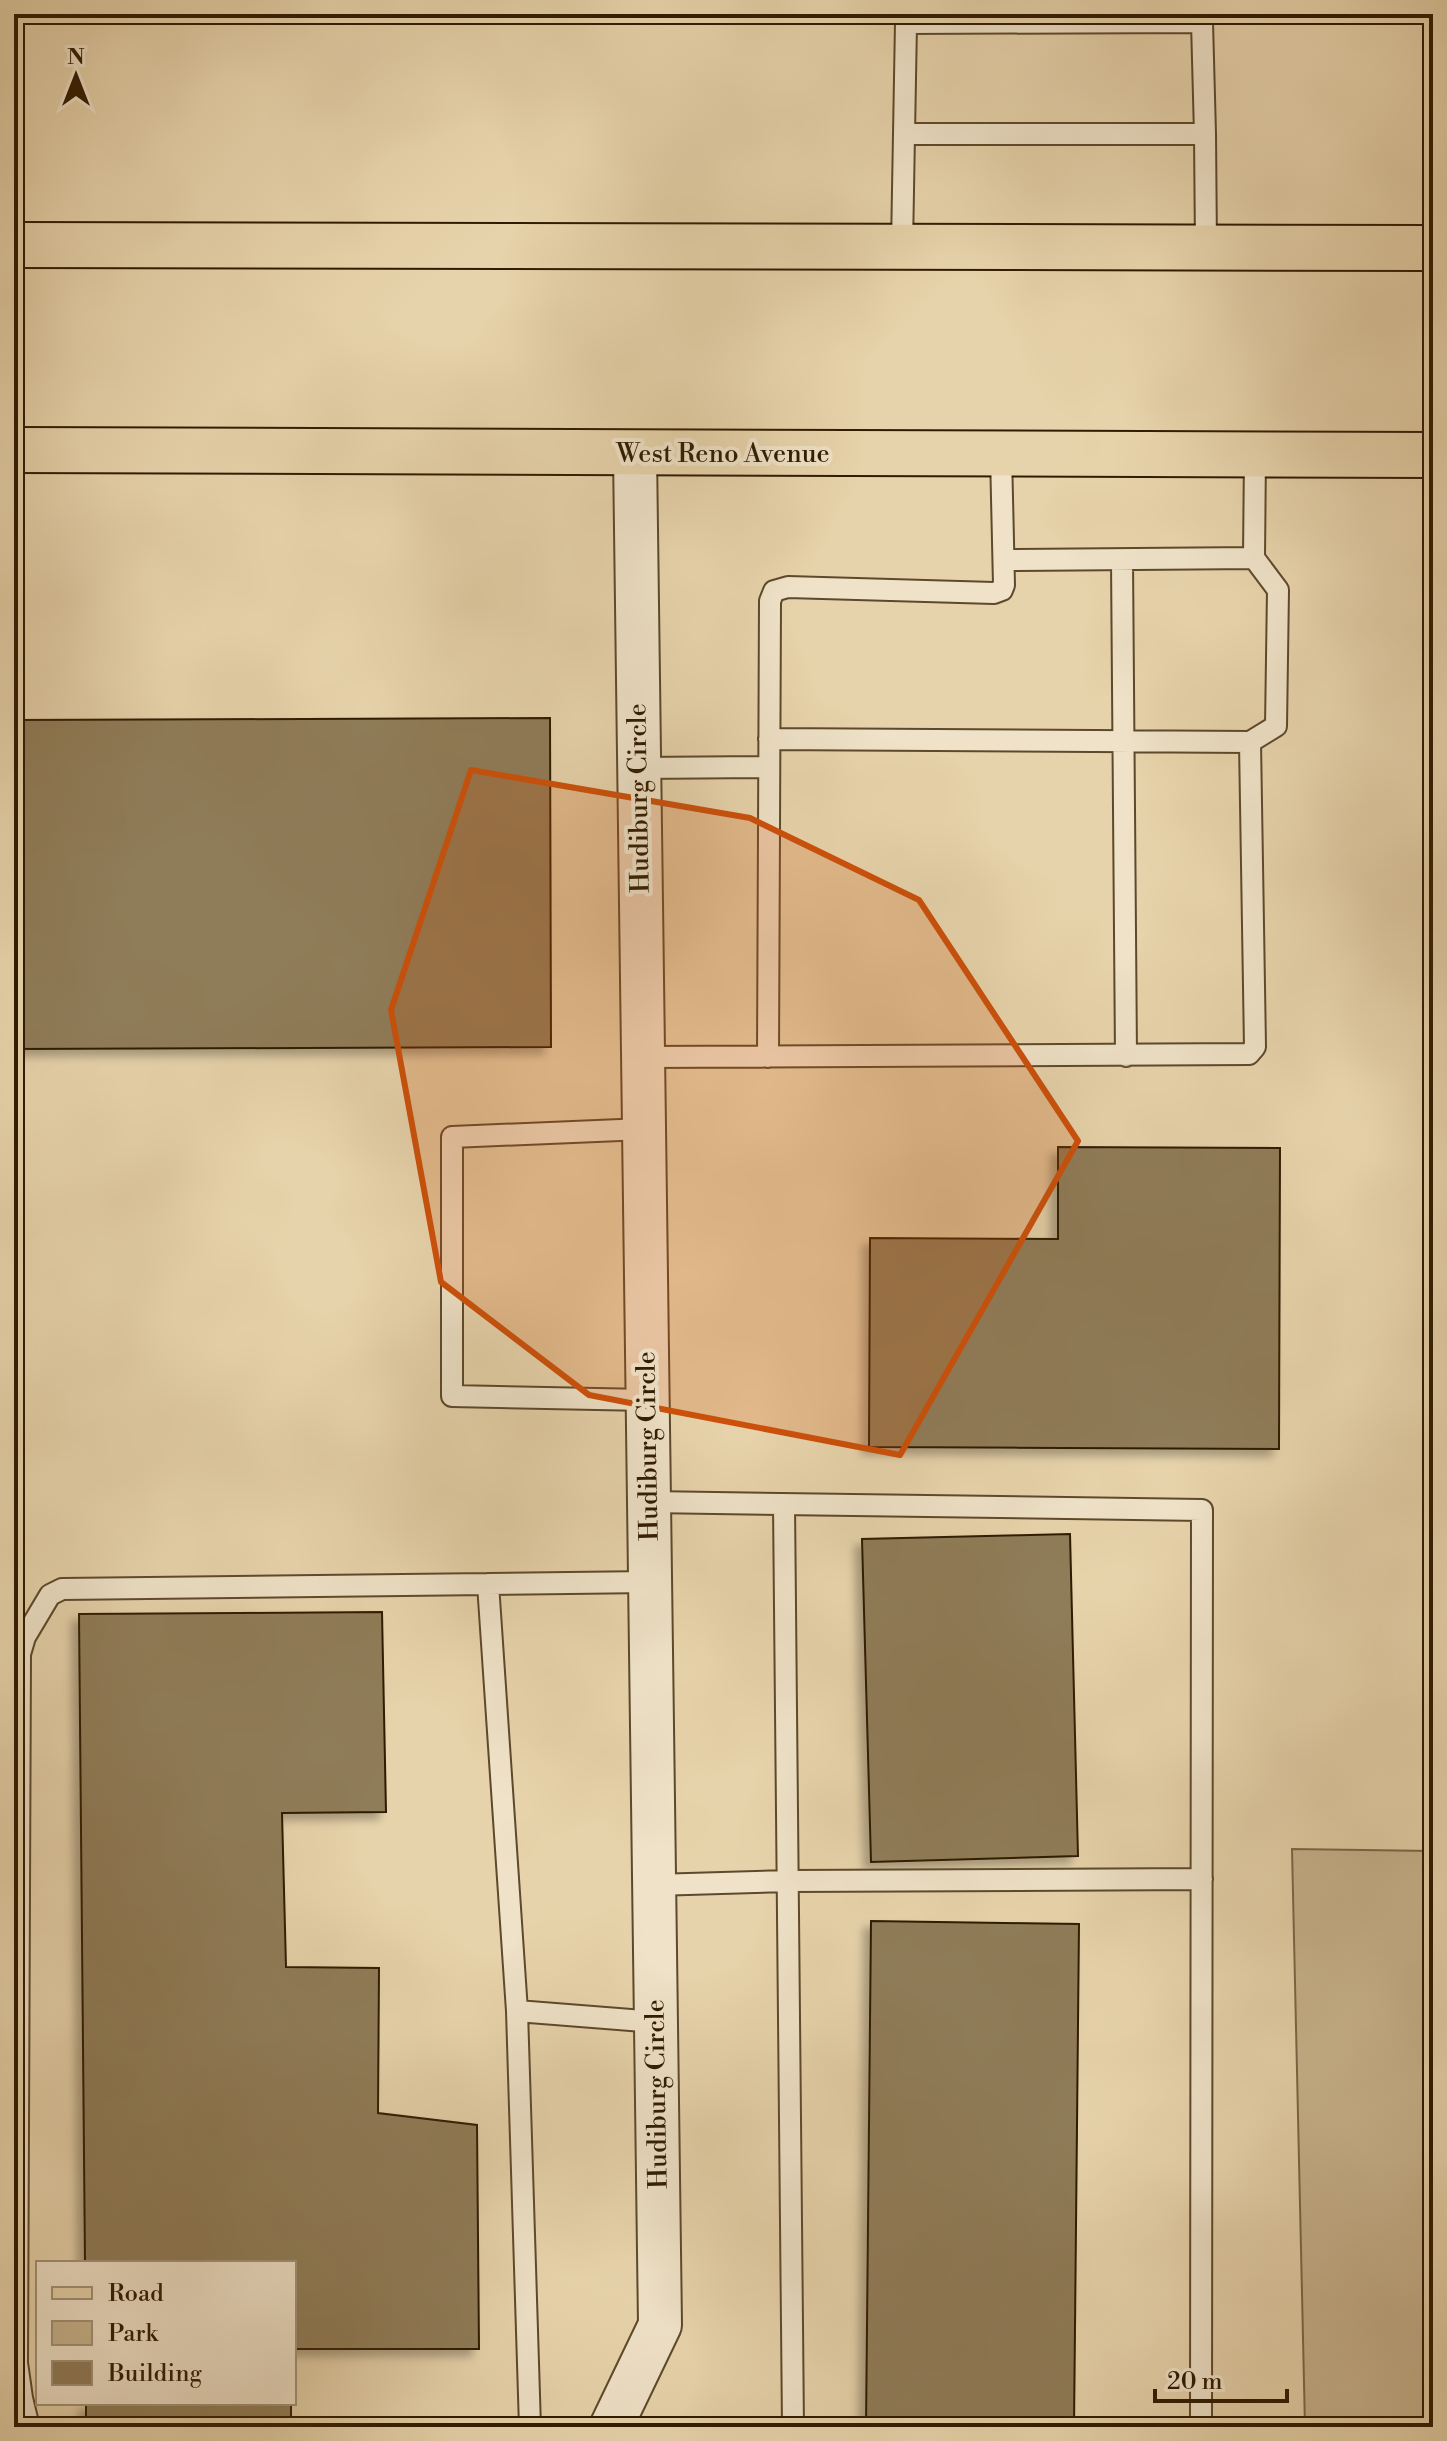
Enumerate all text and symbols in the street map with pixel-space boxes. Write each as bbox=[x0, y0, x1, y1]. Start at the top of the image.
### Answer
north arrow bbox=[36, 36, 116, 116]
text: N bbox=[67, 44, 85, 71]
street label: West Reno Avenue bbox=[615, 438, 830, 470]
street label: Hudiburg Circle bbox=[621, 703, 657, 893]
street label: Hudiburg Circle bbox=[630, 1351, 666, 1541]
street label: Hudiburg Circle bbox=[639, 1999, 675, 2189]
legend bbox=[36, 2261, 296, 2405]
text: Road bbox=[108, 2279, 164, 2309]
text: Park bbox=[108, 2319, 159, 2349]
scale bar bbox=[1155, 2353, 1287, 2403]
text: Building bbox=[107, 2359, 202, 2389]
text: 20 m bbox=[1167, 2367, 1223, 2397]

